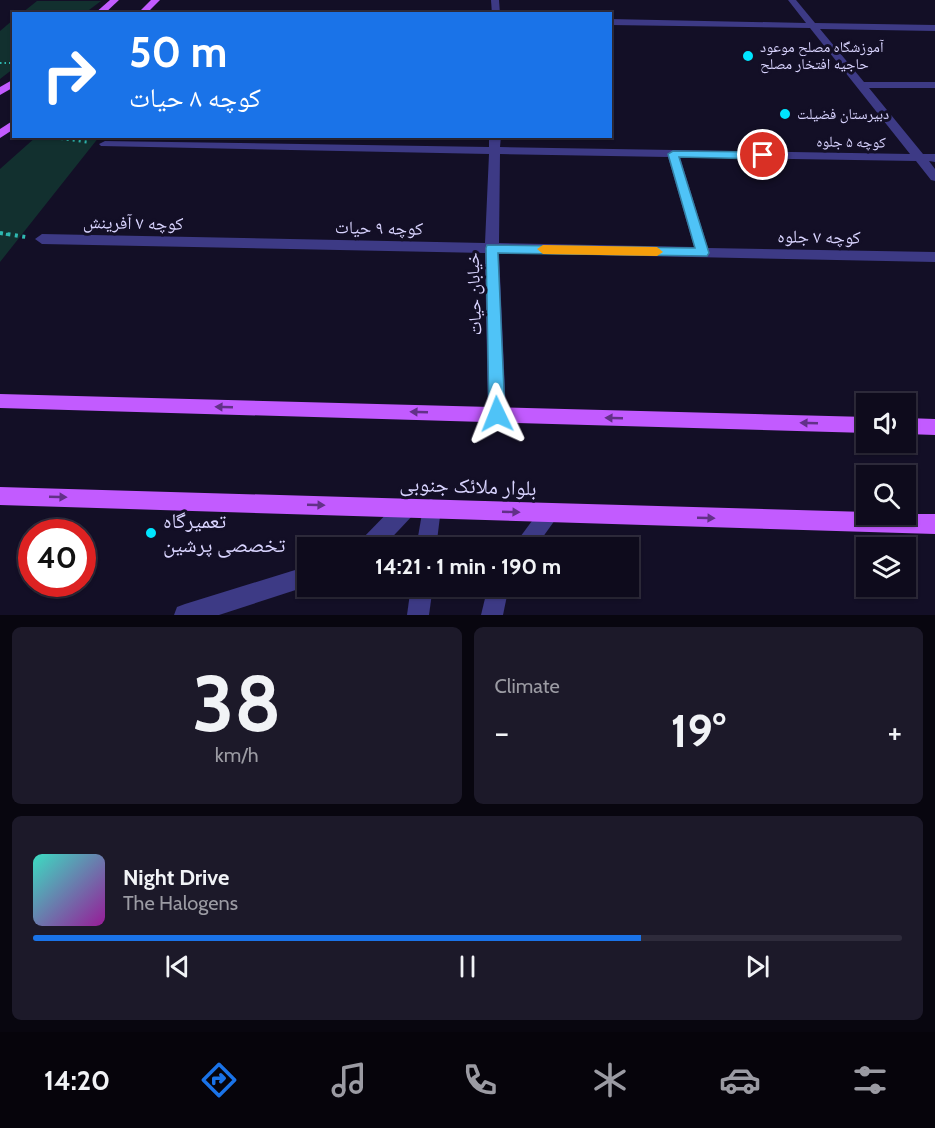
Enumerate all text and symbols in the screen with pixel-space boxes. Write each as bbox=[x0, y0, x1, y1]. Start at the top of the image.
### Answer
text: 50 m bbox=[129, 26, 227, 78]
icon: right bbox=[30, 36, 108, 114]
place label: آموزشگاه مصلح موعود حاجیه افتخار مصلح bbox=[760, 38, 885, 74]
marker: آموزشگاه مصلح موعود حاجیه افتخار مصلح bbox=[741, 49, 755, 63]
text: کوچه ۸ حیات bbox=[129, 81, 261, 114]
place label: دبیرستان فضیلت bbox=[797, 105, 889, 124]
marker: دبیرستان فضیلت bbox=[778, 107, 792, 121]
pin bbox=[737, 129, 788, 180]
street label: کوچه ۵ جلوه bbox=[816, 132, 886, 152]
icon: arrive bbox=[746, 138, 779, 171]
street label: کوچه ۷ آفرینش bbox=[83, 211, 184, 235]
street label: کوچه ۹ حیات bbox=[335, 216, 424, 240]
street label: کوچه ۷ جلوه bbox=[777, 225, 861, 249]
street label: خیابان حیات bbox=[462, 252, 486, 336]
position arrow bbox=[465, 382, 529, 446]
map controls bbox=[856, 393, 916, 597]
button: sound bbox=[856, 393, 916, 453]
one-way arrow bbox=[214, 402, 233, 412]
one-way arrow bbox=[409, 408, 428, 417]
one-way arrow bbox=[604, 413, 623, 422]
one-way arrow bbox=[799, 418, 818, 428]
button: search bbox=[856, 465, 916, 525]
street label: بلوار ملائک جنوبی bbox=[399, 471, 537, 501]
one-way arrow bbox=[49, 493, 68, 502]
one-way arrow bbox=[307, 501, 326, 510]
one-way arrow bbox=[502, 507, 521, 516]
place label: تعمیرگاه تخصصی پرشین bbox=[163, 508, 285, 558]
one-way arrow bbox=[697, 513, 716, 522]
speed limit sign: 40 bbox=[18, 519, 96, 597]
marker: تعمیرگاه تخصصی پرشین bbox=[144, 526, 158, 540]
button: layers bbox=[856, 537, 916, 597]
text: 14:21 · 1 min · 190 m bbox=[375, 553, 561, 580]
text: 38 bbox=[192, 656, 281, 751]
text: Climate bbox=[495, 674, 560, 698]
text: 19° bbox=[671, 704, 726, 758]
text: − bbox=[495, 712, 509, 752]
text: + bbox=[887, 712, 902, 752]
text: km/h bbox=[215, 743, 259, 767]
text: Night Drive bbox=[123, 864, 229, 891]
text: The Halogens bbox=[123, 891, 238, 915]
icon: previous bbox=[161, 950, 194, 983]
icon: pause bbox=[451, 950, 484, 983]
icon: next bbox=[741, 950, 774, 983]
icon: directions bbox=[198, 1059, 240, 1101]
icon: music bbox=[328, 1059, 370, 1101]
icon: phone bbox=[459, 1059, 501, 1101]
icon: climate bbox=[589, 1059, 631, 1101]
icon: car bbox=[719, 1059, 761, 1101]
icon: filters bbox=[849, 1059, 891, 1101]
text: 14:20 bbox=[44, 1064, 110, 1097]

